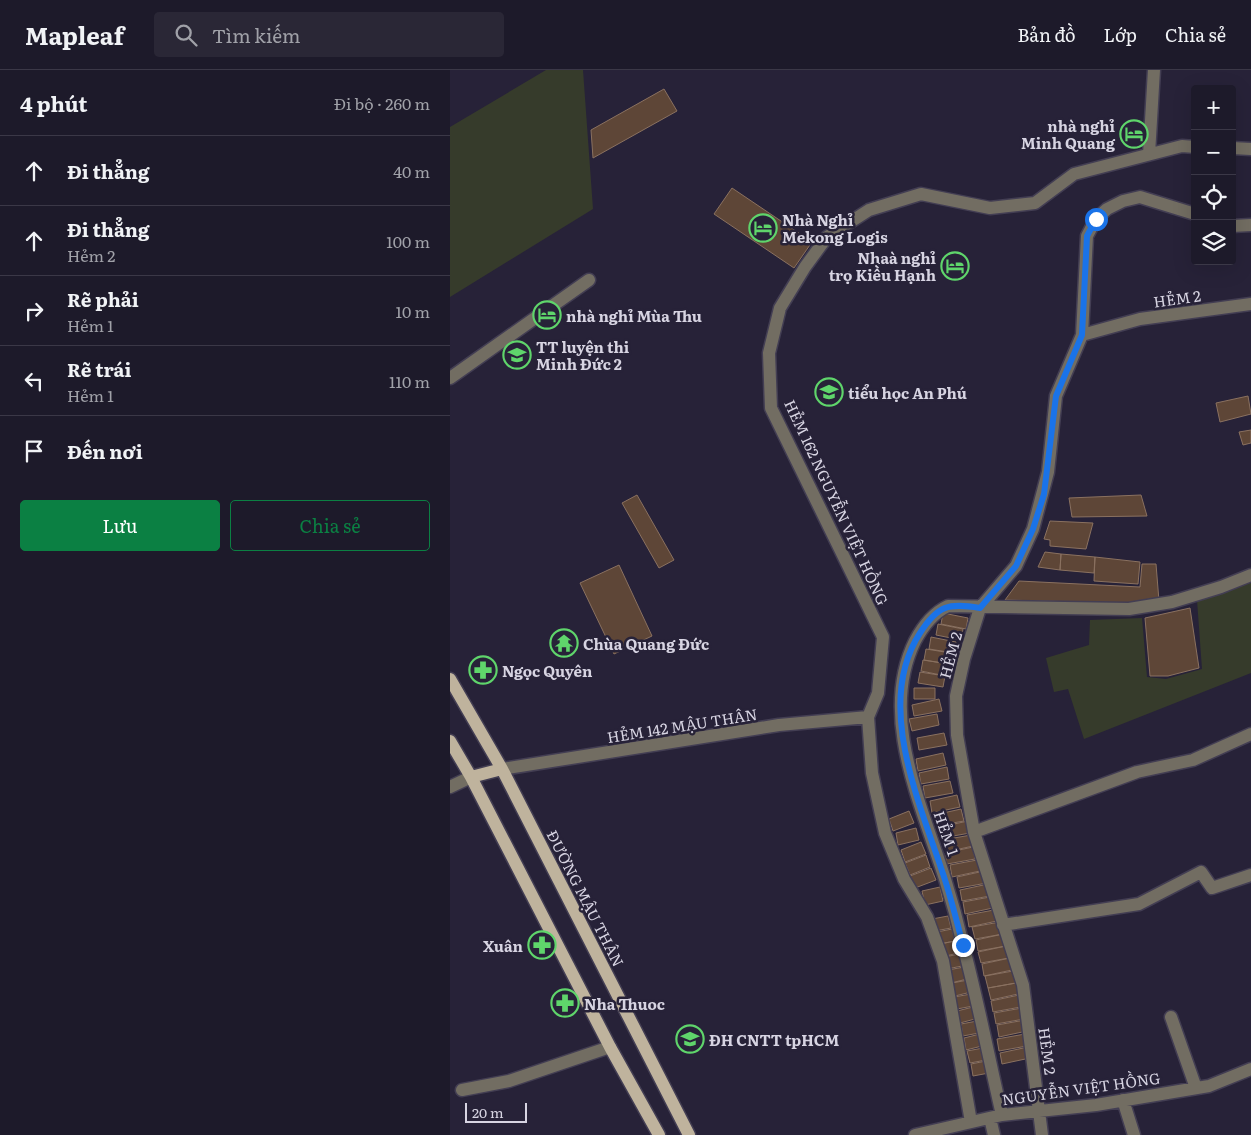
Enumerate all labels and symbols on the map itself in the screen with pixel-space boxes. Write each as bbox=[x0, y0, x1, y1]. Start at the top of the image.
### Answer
place label: nhà nghỉ Minh Quang bbox=[1021, 114, 1116, 154]
hotel icon: nhà nghỉ Minh Quang bbox=[1119, 119, 1149, 149]
place label: Nhà Nghỉ Mekong Logis bbox=[782, 208, 888, 248]
route start bbox=[1085, 208, 1108, 231]
hotel icon: Nhà Nghỉ Mekong Logis bbox=[748, 213, 778, 243]
place label: Nhaà nghỉ trọ Kiều Hạnh bbox=[829, 246, 937, 286]
hotel icon: Nhaà nghỉ trọ Kiều Hạnh bbox=[940, 251, 970, 281]
street label: HẺM 2 bbox=[1152, 283, 1203, 313]
hotel icon: nhà nghỉ Mùa Thu bbox=[532, 300, 562, 330]
place label: nhà nghỉ Mùa Thu bbox=[566, 304, 702, 327]
place label: TT luyện thi Minh Đức 2 bbox=[536, 335, 630, 375]
school or university icon: TT luyện thi Minh Đức 2 bbox=[502, 340, 532, 370]
school or university icon: tiểu học An Phú bbox=[814, 377, 844, 407]
place label: tiểu học An Phú bbox=[848, 381, 967, 404]
street label: HẺM 162 NGUYỄN VIỆT HỒNG bbox=[779, 395, 895, 609]
temple icon: Chùa Quang Đức bbox=[549, 628, 579, 658]
street label: HẺM 2 bbox=[933, 629, 967, 681]
place label: Chùa Quang Đức bbox=[583, 632, 709, 655]
pharmacy icon: Ngọc Quyên bbox=[468, 655, 498, 685]
place label: Ngọc Quyên bbox=[502, 659, 593, 682]
street label: HẺM 142 MẬU THÂN bbox=[605, 702, 759, 748]
street label: HẺM 1 bbox=[929, 807, 965, 859]
street label: ĐƯỜNG MẬU THÂN bbox=[542, 826, 630, 970]
pharmacy icon: Xuân bbox=[527, 930, 557, 960]
place label: Xuân bbox=[483, 934, 524, 957]
route end bbox=[952, 934, 975, 957]
pharmacy icon: Nha Thuoc bbox=[550, 988, 580, 1018]
place label: Nha Thuoc bbox=[584, 992, 665, 1015]
school or university icon: ĐH CNTT tpHCM bbox=[675, 1024, 705, 1054]
street label: HẺM 2 bbox=[1033, 1026, 1063, 1077]
place label: ĐH CNTT tpHCM bbox=[709, 1028, 839, 1051]
street label: NGUYỄN VIỆT HỒNG bbox=[1000, 1066, 1162, 1110]
scale bar bbox=[465, 1100, 528, 1123]

